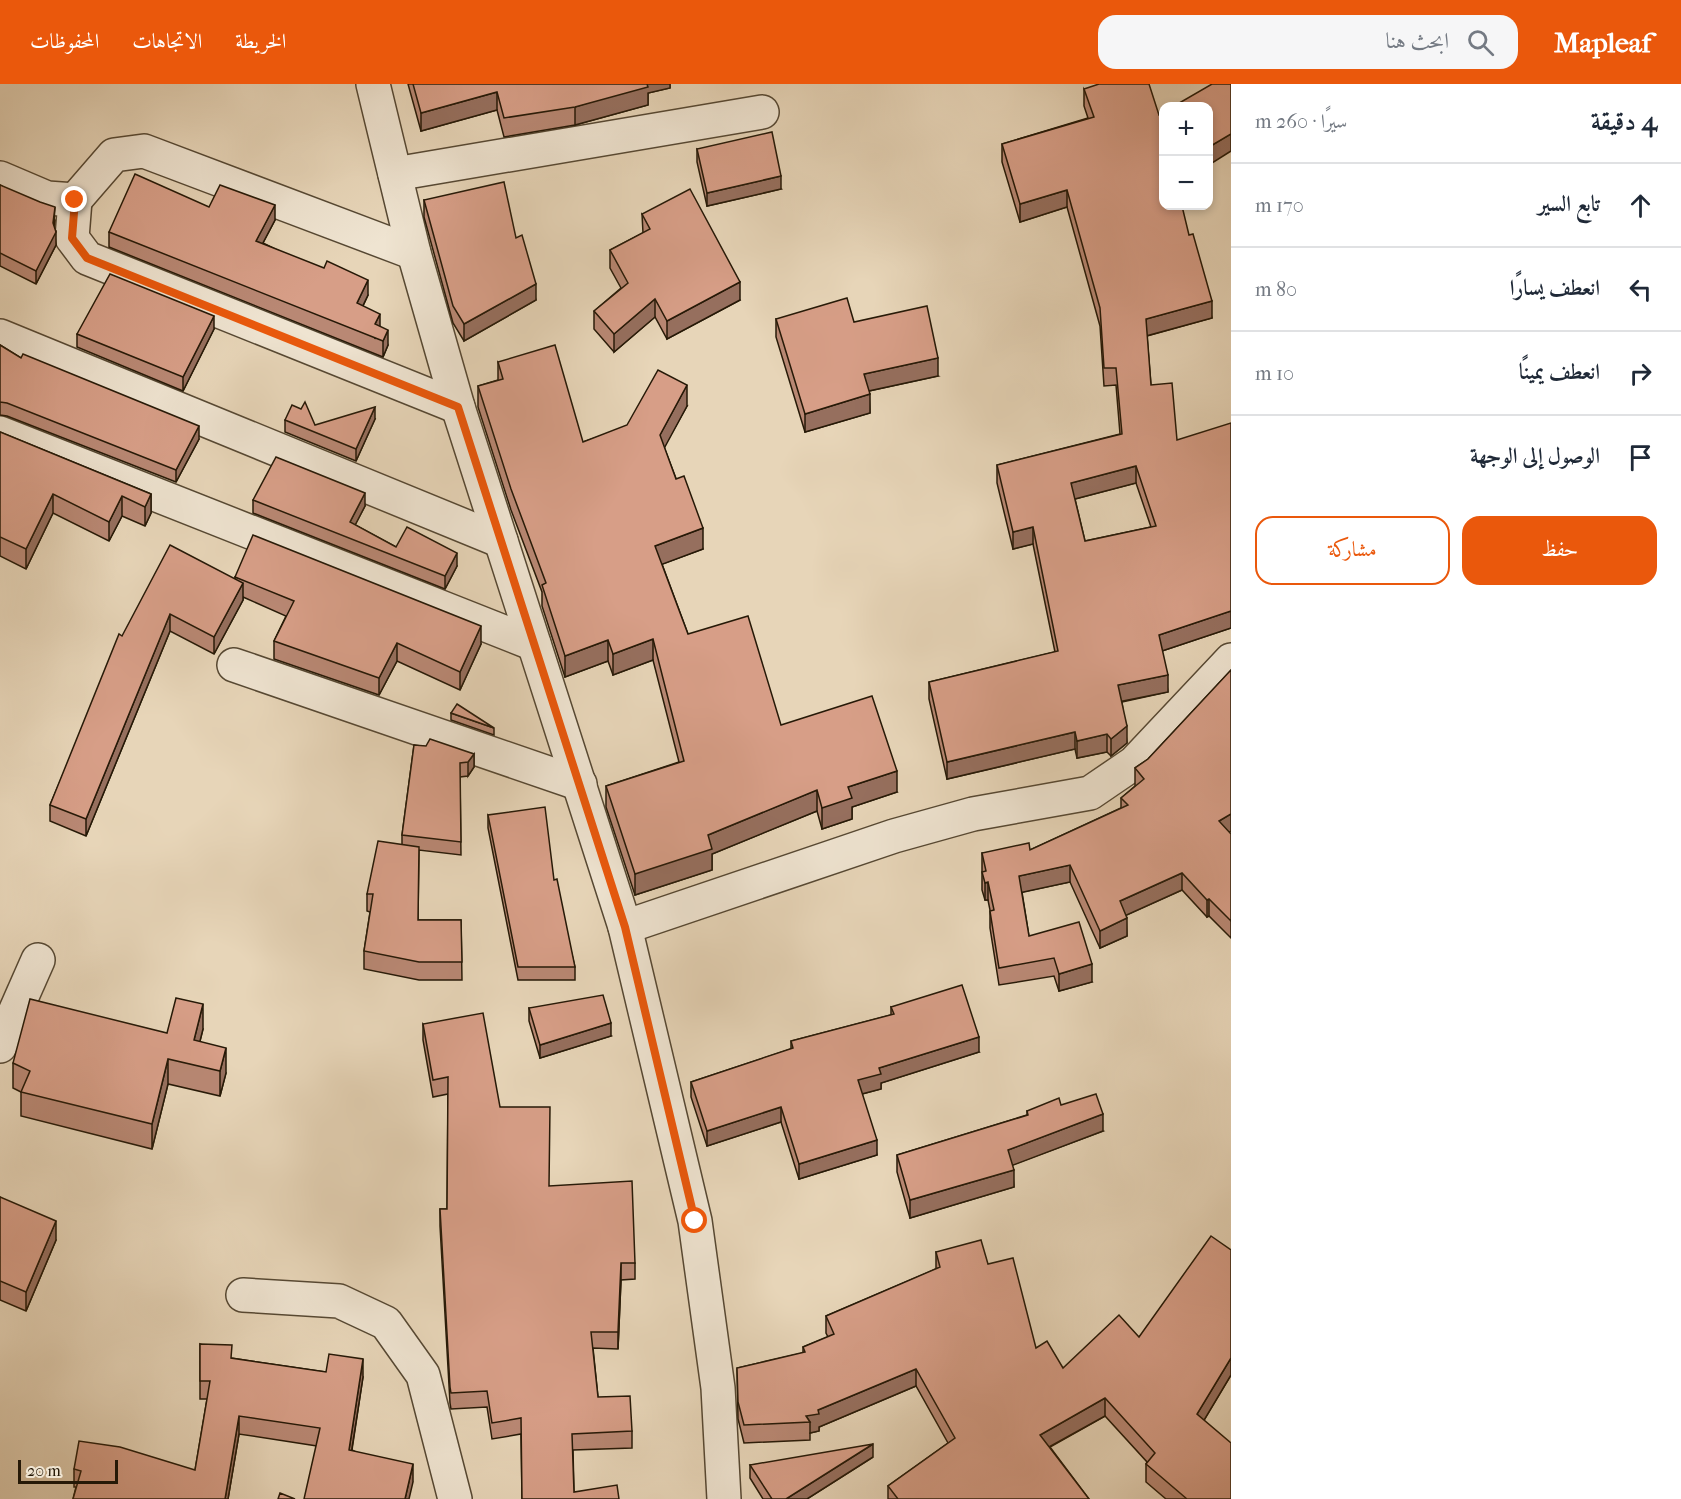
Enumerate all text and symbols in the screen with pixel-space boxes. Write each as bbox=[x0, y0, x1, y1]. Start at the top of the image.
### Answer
search box bbox=[1098, 15, 1518, 69]
icon: search bbox=[1464, 26, 1497, 59]
text: Mapleaf bbox=[1554, 26, 1651, 59]
text: ابحث هنا bbox=[1386, 28, 1449, 54]
text: المحفوظات bbox=[30, 29, 99, 53]
text: الاتجاهات bbox=[132, 29, 202, 53]
text: الخريطة bbox=[235, 29, 286, 53]
map controls bbox=[1159, 102, 1213, 210]
button: + bbox=[1159, 102, 1213, 156]
text: 4 دقيقة bbox=[1591, 106, 1657, 137]
text: سيرًا · 260 m bbox=[1255, 110, 1347, 133]
button: − bbox=[1159, 156, 1213, 210]
route end bbox=[61, 186, 87, 212]
icon: ahead bbox=[1624, 189, 1657, 222]
text: تابع السير bbox=[1538, 191, 1600, 217]
text: 170 m bbox=[1255, 194, 1304, 217]
icon: left bbox=[1624, 273, 1657, 306]
text: انعطف يسارًا bbox=[1510, 275, 1600, 301]
text: 80 m bbox=[1255, 278, 1297, 301]
icon: right bbox=[1624, 357, 1657, 390]
text: انعطف يمينًا bbox=[1519, 359, 1600, 385]
text: 10 m bbox=[1255, 362, 1294, 385]
icon: arrive bbox=[1624, 441, 1657, 474]
text: الوصول إلى الوجهة bbox=[1470, 443, 1600, 469]
button: مشاركة bbox=[1255, 516, 1450, 585]
button: حفظ bbox=[1462, 516, 1657, 585]
route start bbox=[681, 1207, 707, 1233]
scale bar bbox=[18, 1457, 118, 1484]
text: 20 m bbox=[27, 1461, 61, 1480]

